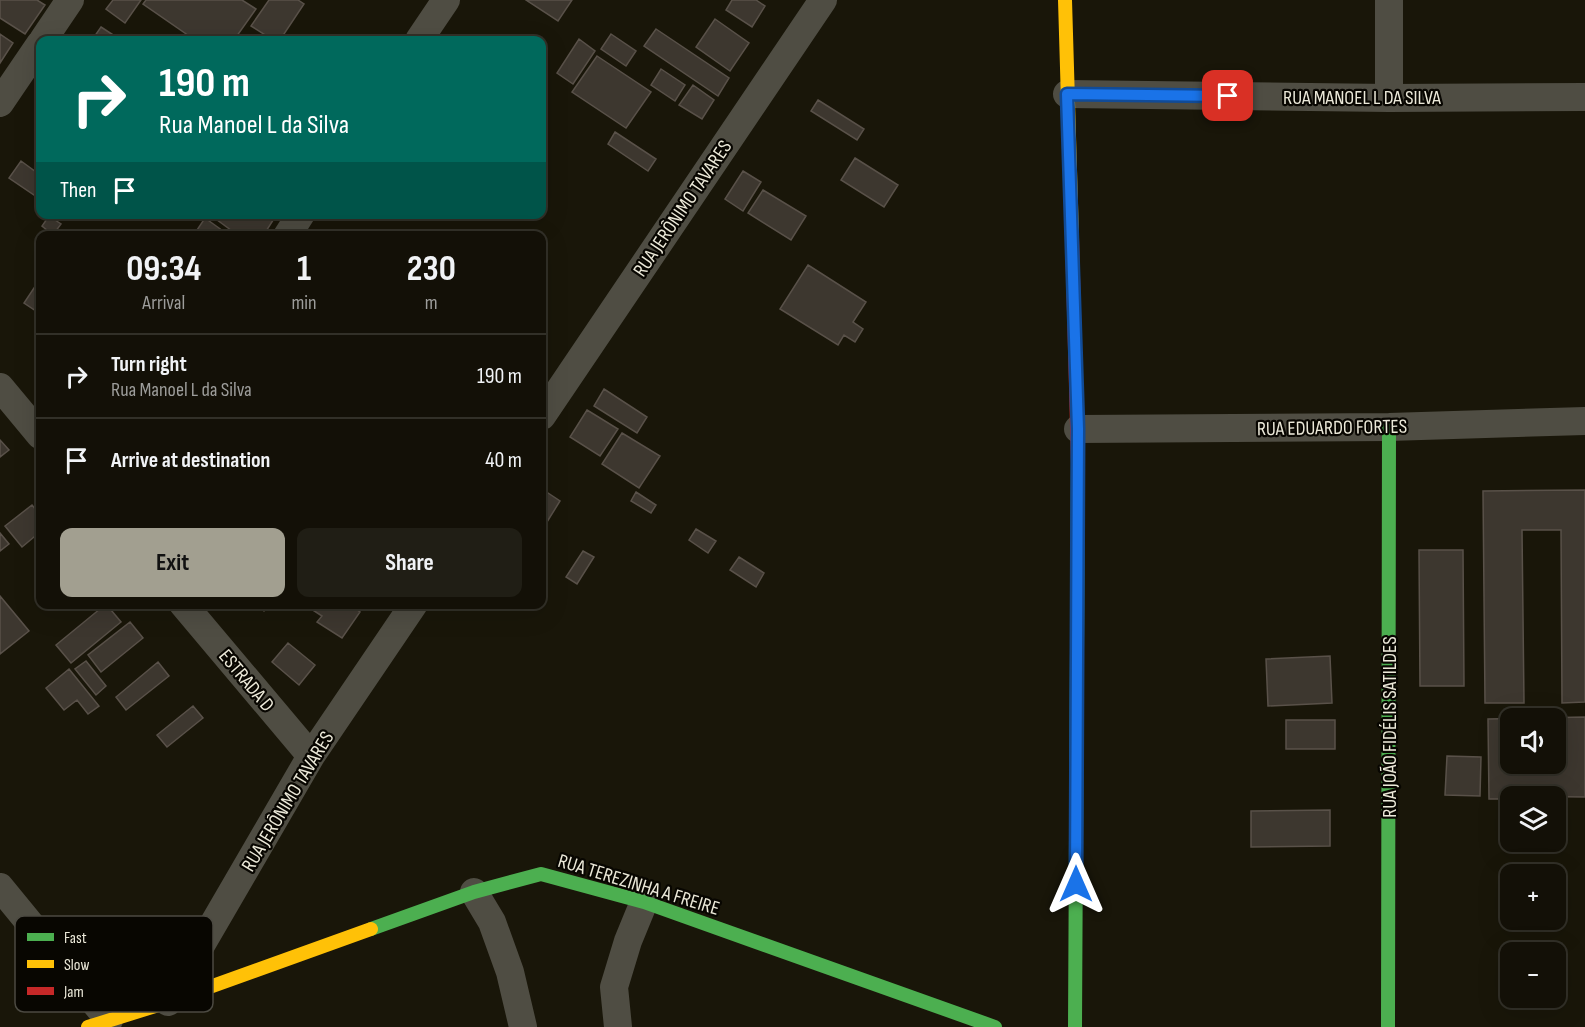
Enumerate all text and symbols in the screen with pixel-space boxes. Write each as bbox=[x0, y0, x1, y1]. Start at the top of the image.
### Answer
text: 190 m bbox=[159, 58, 250, 109]
icon: right bbox=[60, 60, 138, 138]
pin bbox=[1202, 70, 1253, 121]
icon: arrive bbox=[1211, 79, 1244, 112]
street label: RUA MANOEL L DA SILVA bbox=[1283, 86, 1441, 110]
text: Rua Manoel L da Silva bbox=[159, 109, 349, 141]
street label: RUA JERÔNIMO TAVARES bbox=[628, 136, 737, 281]
icon: arrive bbox=[108, 174, 141, 207]
text: Then bbox=[60, 177, 96, 204]
text: 09:34 bbox=[126, 248, 201, 291]
text: 1 bbox=[297, 248, 311, 291]
text: 230 bbox=[407, 248, 456, 291]
text: Arrival bbox=[142, 291, 185, 315]
text: min bbox=[291, 291, 317, 315]
text: m bbox=[425, 291, 438, 315]
text: Turn right bbox=[111, 351, 187, 378]
icon: right bbox=[60, 360, 93, 393]
text: 190 m bbox=[477, 363, 522, 390]
text: Rua Manoel L da Silva bbox=[111, 378, 252, 402]
street label: RUA EDUARDO FORTES bbox=[1257, 415, 1407, 441]
icon: arrive bbox=[60, 444, 93, 477]
text: Arrive at destination bbox=[111, 447, 270, 474]
text: 40 m bbox=[485, 447, 522, 474]
button: Exit bbox=[60, 528, 285, 597]
button: Share bbox=[297, 528, 522, 597]
street label: RUA JOÃO FIDÉLIS SATILDES bbox=[1378, 636, 1402, 818]
street label: ESTRADA D bbox=[213, 645, 279, 717]
map controls bbox=[1500, 708, 1566, 1008]
button: sound bbox=[1500, 708, 1566, 774]
street label: RUA JERÔNIMO TAVARES bbox=[237, 727, 339, 876]
button: layers bbox=[1500, 786, 1566, 852]
street label: RUA TEREZINHA A FREIRE bbox=[555, 849, 722, 921]
position arrow bbox=[1044, 852, 1108, 916]
button: + bbox=[1500, 864, 1566, 930]
legend bbox=[15, 916, 213, 1012]
text: Fast bbox=[64, 929, 87, 948]
button: − bbox=[1500, 942, 1566, 1008]
text: Slow bbox=[64, 956, 89, 975]
text: Jam bbox=[63, 983, 84, 1002]

